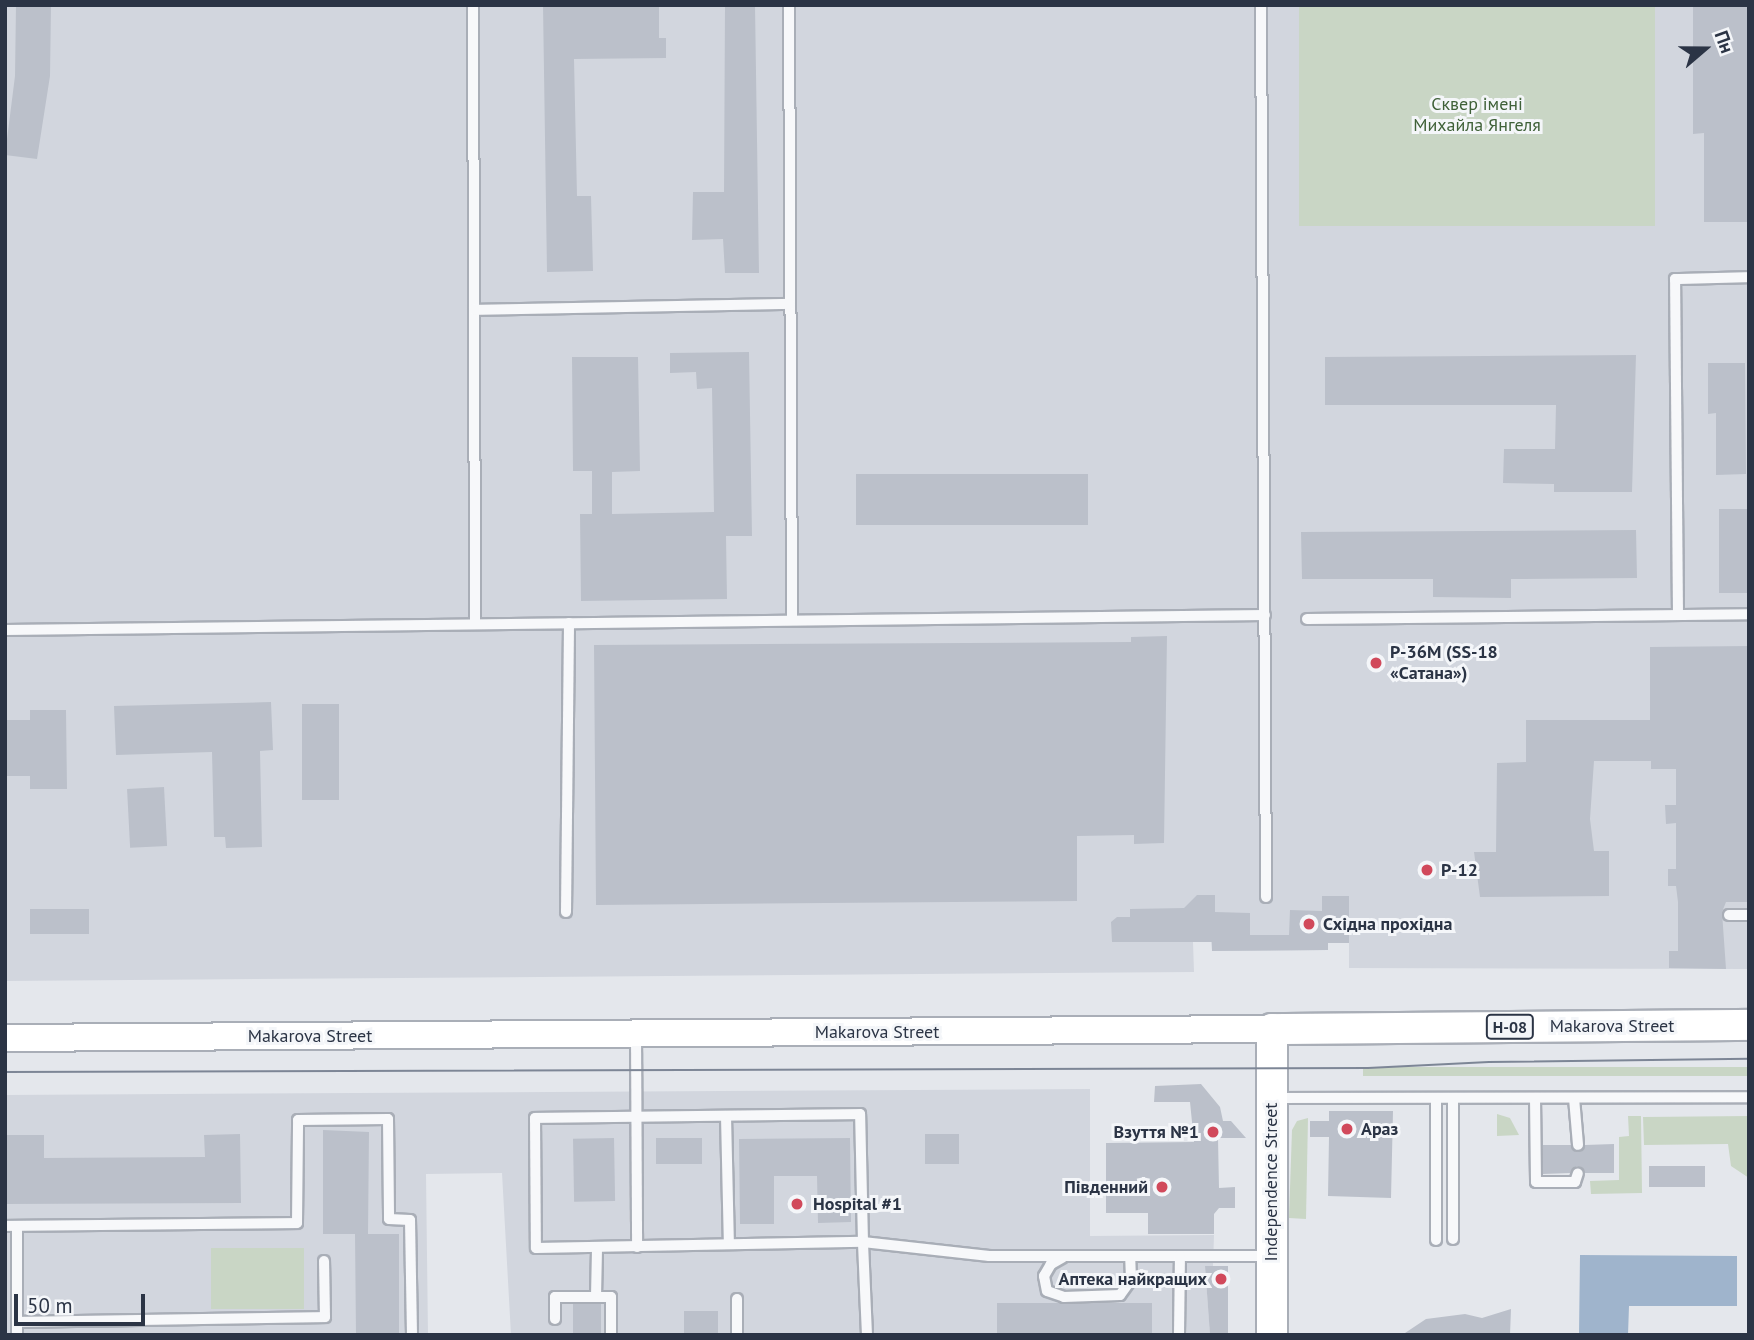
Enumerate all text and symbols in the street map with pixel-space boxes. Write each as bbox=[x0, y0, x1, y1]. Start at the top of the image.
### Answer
north arrow bbox=[1670, 14, 1740, 84]
text: Пн bbox=[1710, 27, 1740, 56]
park label: Сквер імені Михайла Янгеля bbox=[1413, 94, 1541, 136]
place label: Р-36М (SS-18 «Сатана») bbox=[1390, 642, 1498, 684]
marker: Р-36М (SS-18 «Сатана») bbox=[1368, 655, 1384, 671]
place label: Р-12 bbox=[1441, 859, 1478, 881]
marker: Р-12 bbox=[1419, 862, 1435, 878]
place label: Східна прохідна bbox=[1323, 913, 1452, 935]
marker: Східна прохідна bbox=[1301, 916, 1317, 932]
road number: Н-08 bbox=[1486, 1015, 1534, 1040]
street label: Makarova Street bbox=[1550, 1015, 1674, 1037]
street label: Makarova Street bbox=[815, 1021, 939, 1043]
street label: Makarova Street bbox=[248, 1025, 372, 1047]
street label: Independence Street bbox=[1260, 1103, 1282, 1261]
place label: Араз bbox=[1361, 1118, 1398, 1140]
place label: Взуття №1 bbox=[1114, 1121, 1199, 1143]
marker: Араз bbox=[1339, 1121, 1355, 1137]
marker: Взуття №1 bbox=[1205, 1124, 1221, 1140]
place label: Південний bbox=[1064, 1176, 1148, 1198]
marker: Південний bbox=[1154, 1179, 1170, 1195]
place label: Hospital #1 bbox=[813, 1193, 902, 1215]
marker: Hospital #1 bbox=[787, 1194, 807, 1214]
place label: Аптека найкращих bbox=[1059, 1268, 1207, 1290]
marker: Аптека найкращих bbox=[1213, 1271, 1229, 1287]
scale bar bbox=[18, 1280, 149, 1324]
text: 50 m bbox=[27, 1292, 73, 1319]

